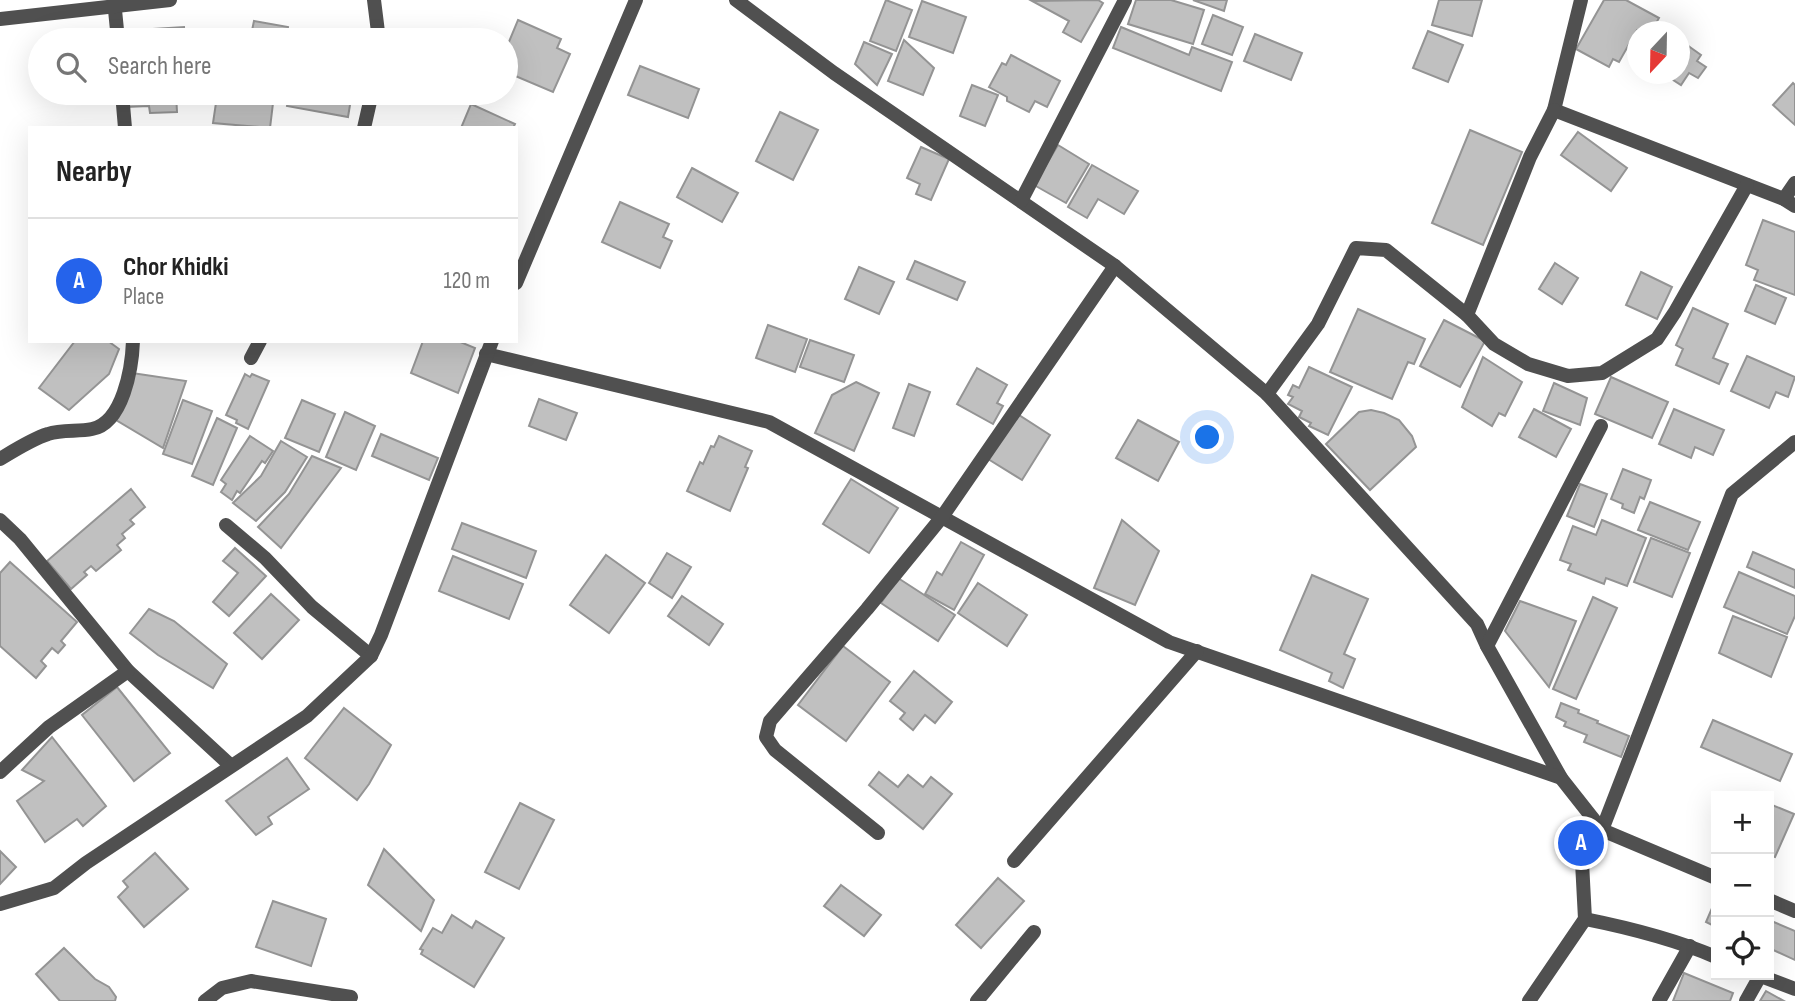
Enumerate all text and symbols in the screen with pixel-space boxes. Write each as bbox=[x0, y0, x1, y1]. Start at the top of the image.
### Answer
north arrow bbox=[1627, 21, 1690, 84]
search box bbox=[28, 28, 518, 105]
icon: search bbox=[52, 48, 90, 86]
text: Search here bbox=[108, 51, 211, 82]
text: Nearby bbox=[56, 154, 132, 190]
text: Chor Khidki bbox=[123, 252, 229, 283]
text: A bbox=[74, 267, 84, 295]
text: 120 m bbox=[444, 267, 490, 295]
text: Place bbox=[123, 283, 164, 311]
your location bbox=[1190, 420, 1224, 454]
map controls bbox=[1711, 791, 1774, 980]
button: + bbox=[1711, 791, 1774, 854]
pin: A bbox=[1558, 817, 1604, 869]
button: − bbox=[1711, 854, 1774, 917]
button: locate bbox=[1711, 917, 1774, 980]

